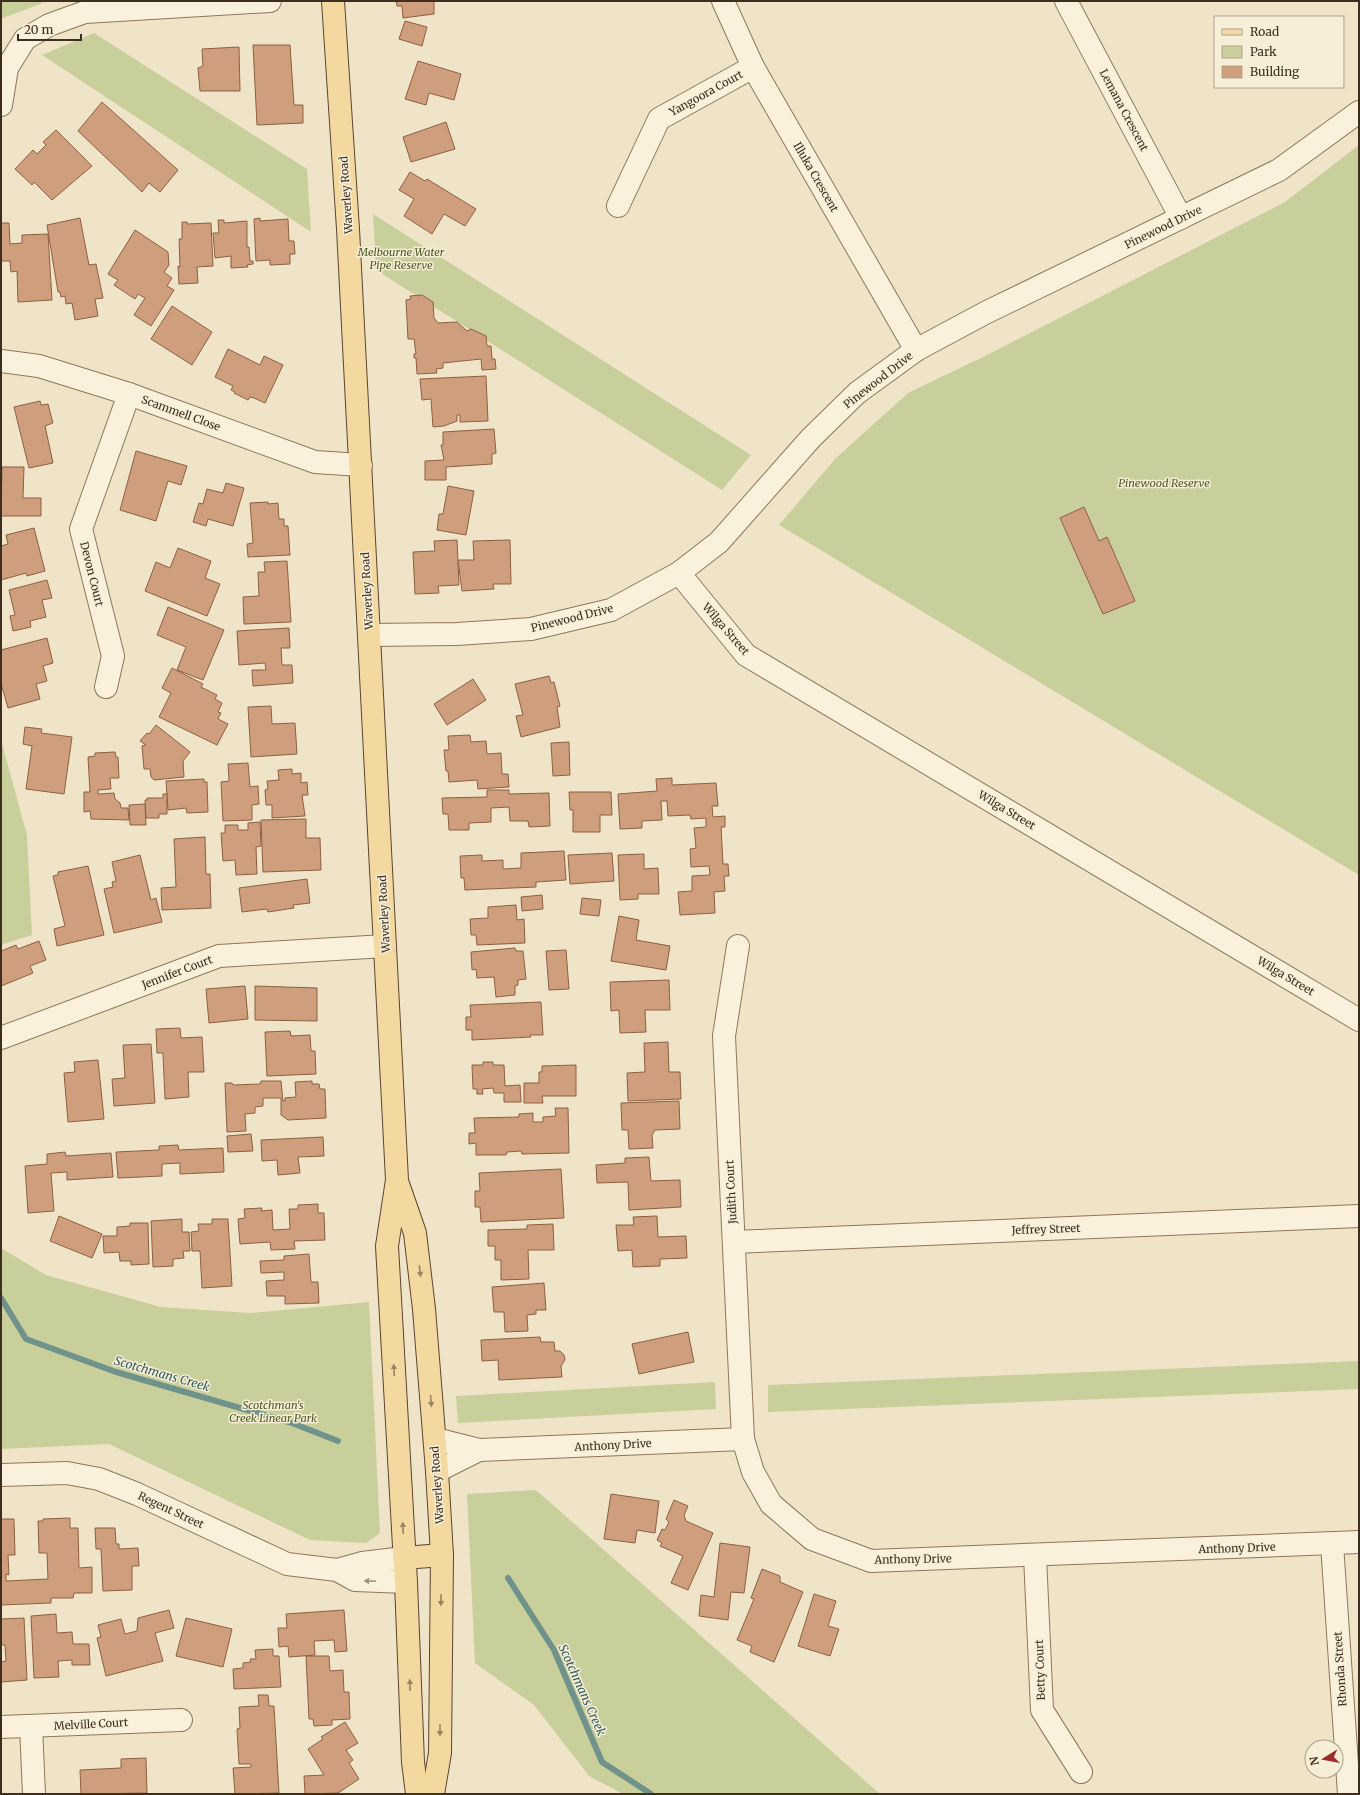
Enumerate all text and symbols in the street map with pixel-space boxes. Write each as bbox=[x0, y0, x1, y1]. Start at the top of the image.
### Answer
scale bar bbox=[18, 16, 81, 42]
legend bbox=[1214, 16, 1344, 88]
text: 20 m bbox=[24, 22, 53, 37]
text: Road bbox=[1250, 24, 1279, 39]
text: Park bbox=[1250, 44, 1277, 59]
text: Building bbox=[1250, 64, 1300, 79]
street label: Yangoora Court bbox=[666, 67, 746, 119]
street label: Lemana Crescent bbox=[1096, 67, 1152, 154]
street label: Illuka Crescent bbox=[790, 139, 842, 215]
street label: Waverley Road bbox=[336, 155, 356, 235]
street label: Pinewood Drive bbox=[1122, 202, 1204, 252]
park label: Melbourne Water Pipe Reserve bbox=[357, 245, 445, 272]
street label: Pinewood Drive bbox=[841, 348, 916, 411]
street label: Scammell Close bbox=[140, 392, 223, 434]
park label: Pinewood Reserve bbox=[1118, 476, 1210, 490]
street label: Devon Court bbox=[77, 540, 107, 609]
street label: Waverley Road bbox=[358, 551, 376, 631]
street label: Wilga Street bbox=[699, 599, 753, 658]
street label: Pinewood Drive bbox=[529, 601, 615, 635]
street label: Wilga Street bbox=[975, 787, 1039, 833]
street label: Waverley Road bbox=[375, 874, 393, 954]
street label: Jennifer Court bbox=[139, 952, 215, 992]
street label: Wilga Street bbox=[1254, 953, 1318, 999]
street label: Judith Court bbox=[722, 1159, 740, 1225]
street label: Jeffrey Street bbox=[1010, 1221, 1081, 1237]
one-way arrow bbox=[417, 1265, 423, 1277]
water label: Scotchmans Creek bbox=[113, 1353, 212, 1394]
one-way arrow bbox=[390, 1364, 397, 1376]
one-way arrow bbox=[428, 1395, 435, 1407]
park label: Scotchman's Creek Linear Park bbox=[229, 1398, 317, 1425]
street label: Anthony Drive bbox=[573, 1436, 652, 1454]
street label: Waverley Road bbox=[427, 1445, 447, 1525]
street label: Regent Street bbox=[136, 1489, 207, 1532]
one-way arrow bbox=[399, 1522, 406, 1534]
street label: Anthony Drive bbox=[1197, 1540, 1276, 1556]
street label: Anthony Drive bbox=[873, 1551, 952, 1567]
one-way arrow bbox=[363, 1578, 376, 1584]
one-way arrow bbox=[438, 1594, 444, 1607]
street label: Rhonda Street bbox=[1330, 1630, 1350, 1707]
street label: Betty Court bbox=[1032, 1639, 1048, 1701]
water label: Scotchmans Creek bbox=[556, 1642, 609, 1738]
one-way arrow bbox=[406, 1679, 413, 1691]
street label: Melville Court bbox=[54, 1715, 129, 1733]
one-way arrow bbox=[437, 1724, 443, 1737]
north arrow bbox=[1304, 1739, 1344, 1779]
text: N bbox=[1306, 1755, 1322, 1767]

